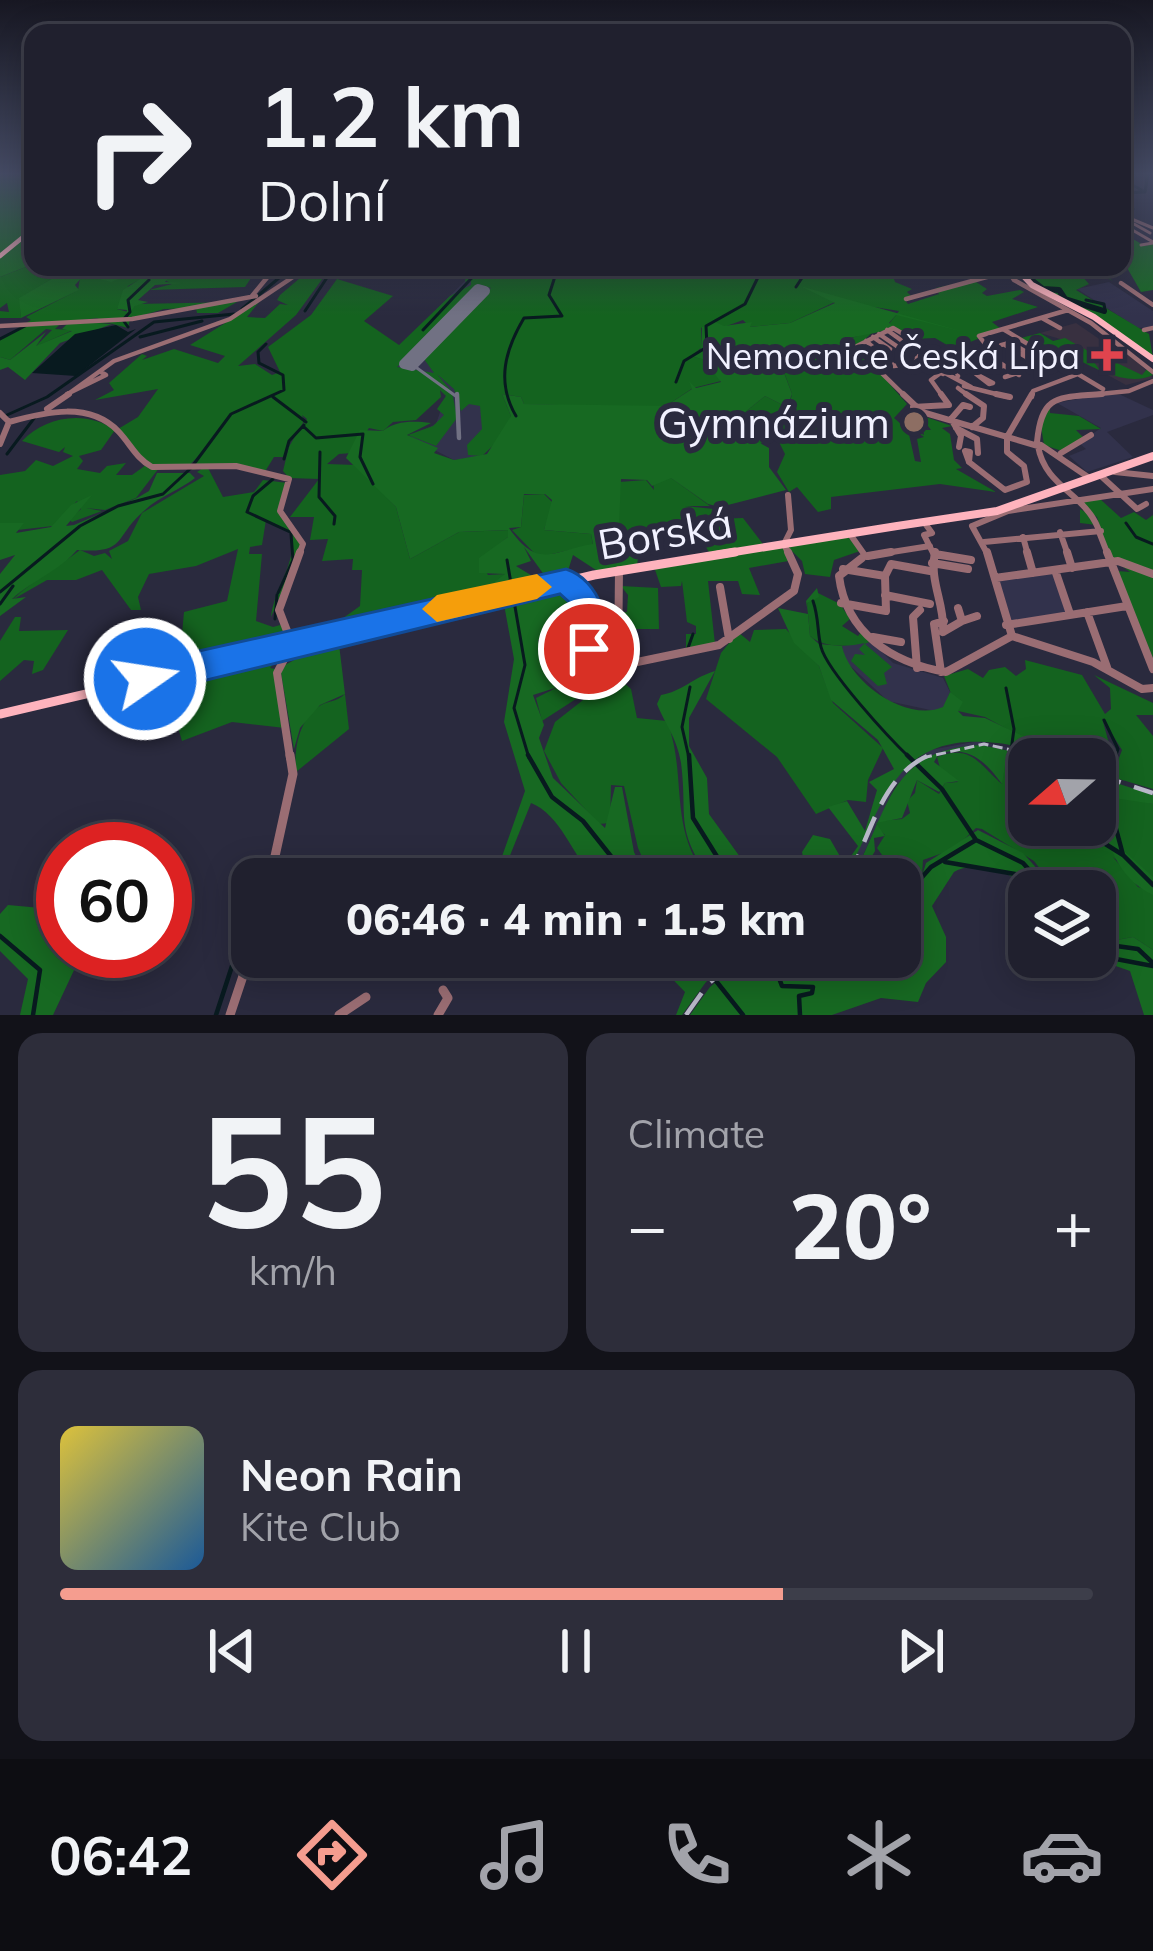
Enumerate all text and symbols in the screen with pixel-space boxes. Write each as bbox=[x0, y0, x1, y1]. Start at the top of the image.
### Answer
text: 1.2 km bbox=[258, 63, 525, 168]
icon: right bbox=[60, 72, 216, 228]
text: Dolní bbox=[258, 167, 387, 235]
place label: Nemocnice Česká Lípa bbox=[706, 333, 1080, 378]
marker: Nemocnice Česká Lípa bbox=[1091, 339, 1123, 371]
place label: Gymnázium bbox=[657, 396, 890, 449]
marker: Gymnázium bbox=[901, 409, 927, 435]
street label: Borská bbox=[594, 495, 736, 571]
pin bbox=[538, 598, 640, 700]
position arrow bbox=[82, 616, 208, 742]
icon: arrive bbox=[556, 616, 622, 682]
north arrow bbox=[1008, 738, 1116, 846]
map controls bbox=[1008, 738, 1116, 978]
speed limit sign: 60 bbox=[36, 822, 192, 978]
button: layers bbox=[1008, 870, 1116, 978]
text: 06:46 · 4 min · 1.5 km bbox=[346, 890, 806, 946]
text: 55 bbox=[199, 1070, 386, 1266]
text: Climate bbox=[628, 1109, 765, 1158]
text: 20° bbox=[789, 1169, 932, 1282]
text: − bbox=[628, 1184, 667, 1267]
text: + bbox=[1053, 1184, 1093, 1267]
text: km/h bbox=[249, 1246, 337, 1295]
text: Neon Rain bbox=[240, 1446, 463, 1502]
text: Kite Club bbox=[240, 1502, 401, 1551]
icon: previous bbox=[199, 1618, 265, 1684]
icon: pause bbox=[543, 1618, 609, 1684]
icon: next bbox=[888, 1618, 954, 1684]
icon: directions bbox=[290, 1813, 374, 1897]
icon: music bbox=[473, 1813, 557, 1897]
icon: phone bbox=[655, 1813, 739, 1897]
icon: climate bbox=[837, 1813, 921, 1897]
icon: car bbox=[1020, 1813, 1104, 1897]
text: 06:42 bbox=[49, 1821, 192, 1889]

